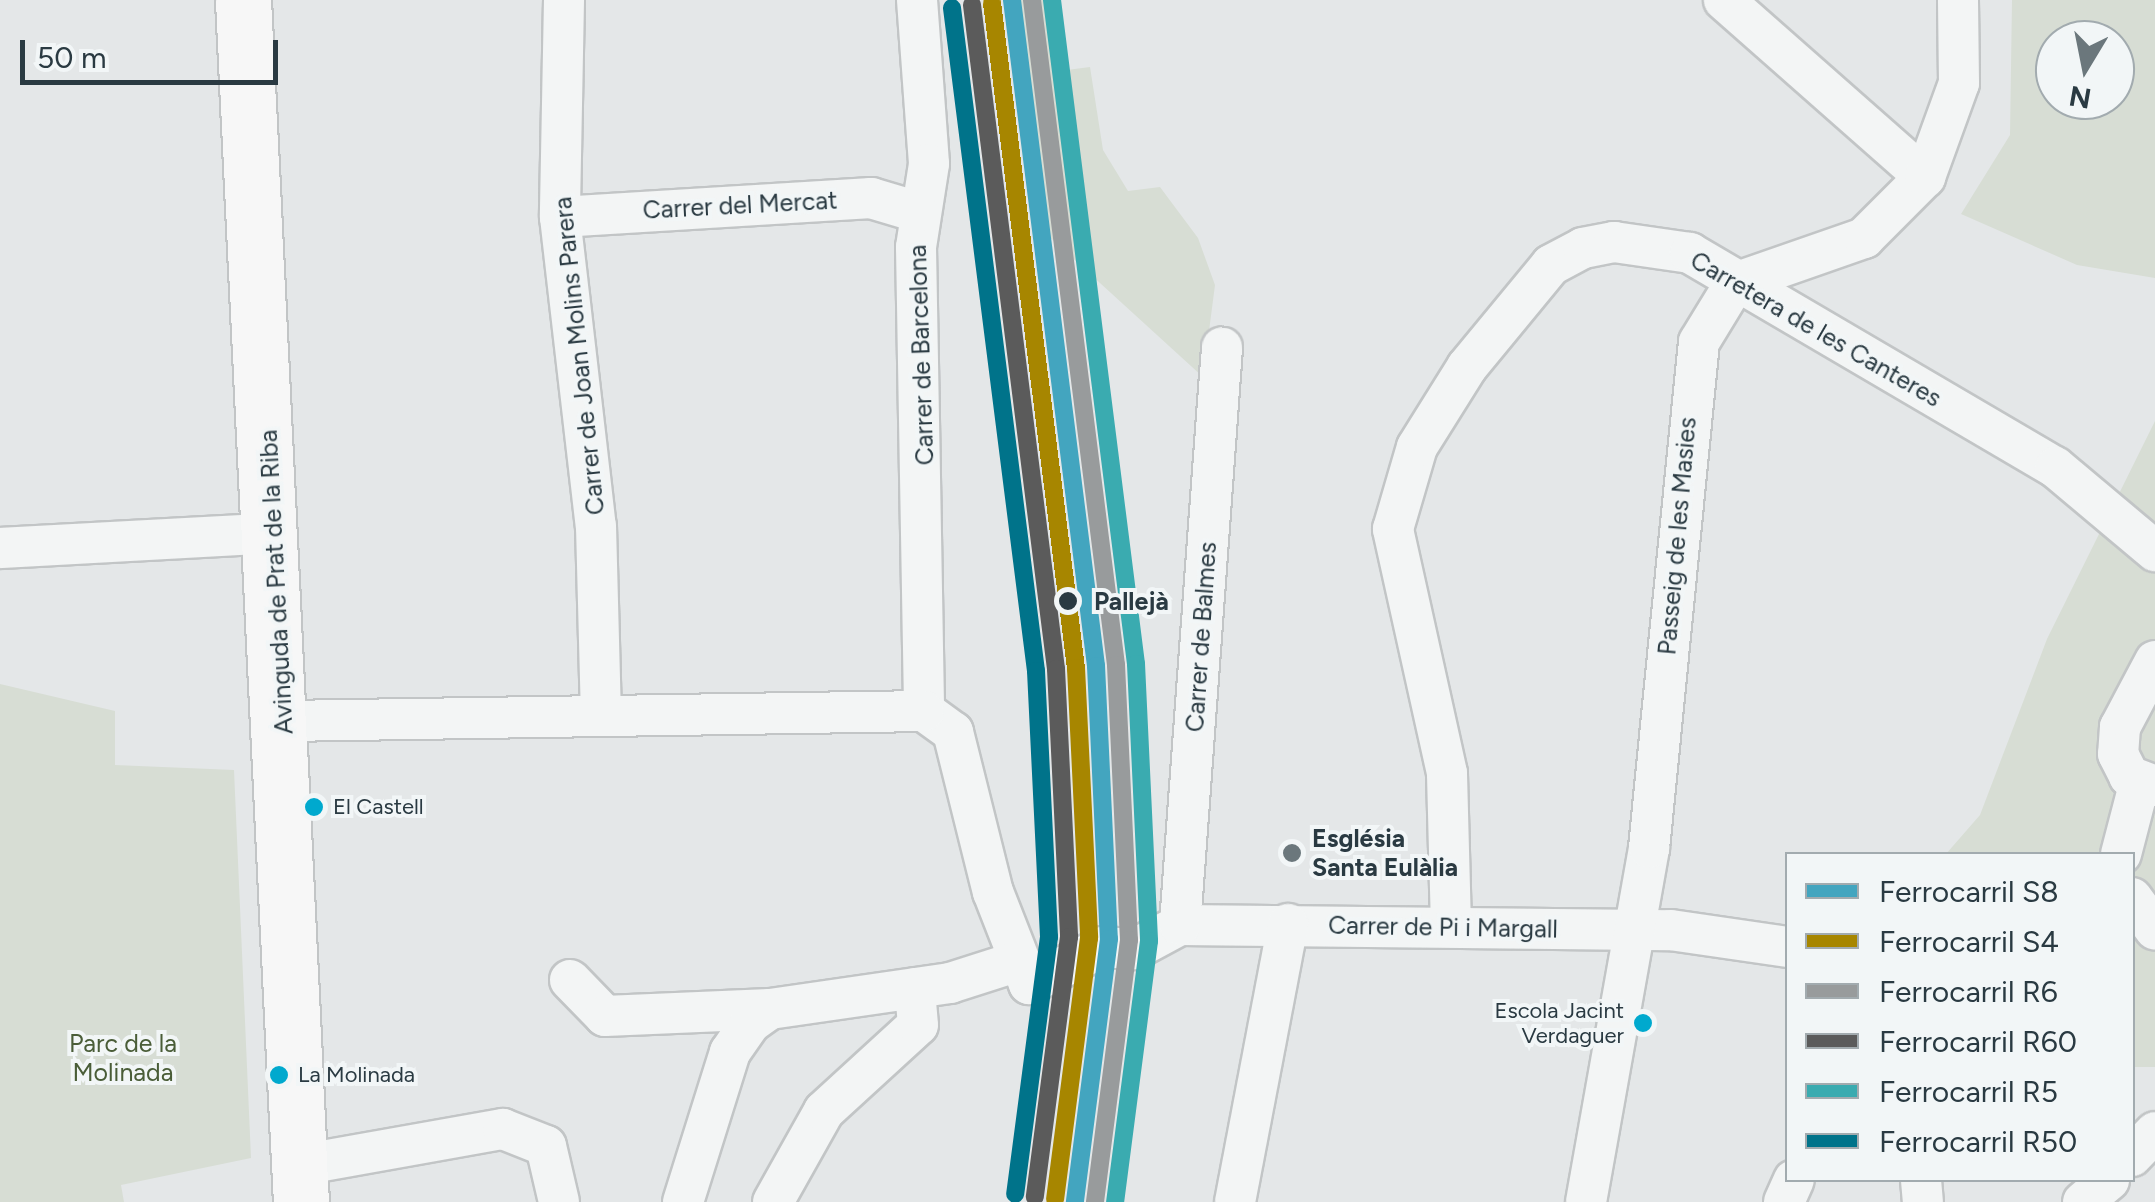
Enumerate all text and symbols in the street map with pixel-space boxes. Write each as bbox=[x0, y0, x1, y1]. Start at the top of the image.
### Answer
scale bar bbox=[25, 20, 282, 82]
north arrow bbox=[2035, 20, 2135, 120]
text: 50 m bbox=[37, 39, 106, 76]
text: N bbox=[2067, 79, 2094, 116]
street label: Carrer del Mercat bbox=[642, 185, 838, 225]
street label: Carrer de Joan Molins Parera bbox=[547, 195, 611, 517]
street label: Carrer de Barcelona bbox=[902, 244, 940, 466]
street label: Carretera de les Canteres bbox=[1685, 245, 1947, 413]
street label: Passeig de les Masies bbox=[1652, 416, 1702, 656]
street label: Avinguda de Prat de la Riba bbox=[253, 429, 299, 735]
street label: Carrer de Balmes bbox=[1179, 541, 1223, 733]
marker: Pallejà bbox=[1051, 584, 1085, 618]
place label: Pallejà bbox=[1094, 586, 1169, 616]
place label: El Castell bbox=[333, 794, 424, 820]
marker: El Castell bbox=[304, 797, 324, 817]
place label: Església Santa Eulàlia bbox=[1312, 824, 1458, 883]
marker: Església Santa Eulàlia bbox=[1281, 842, 1303, 864]
legend bbox=[1785, 852, 2135, 1182]
text: Ferrocarril S8 bbox=[1879, 873, 2059, 910]
street label: Carrer de Pi i Margall bbox=[1328, 910, 1558, 944]
text: Ferrocarril S4 bbox=[1879, 923, 2059, 960]
text: Ferrocarril R6 bbox=[1879, 973, 2058, 1010]
place label: Escola Jacint Verdaguer bbox=[1494, 997, 1624, 1048]
marker: Escola Jacint Verdaguer bbox=[1633, 1013, 1653, 1033]
text: Ferrocarril R60 bbox=[1879, 1023, 2077, 1060]
park label: Parc de la Molinada bbox=[69, 1029, 177, 1088]
place label: La Molinada bbox=[298, 1062, 415, 1088]
marker: La Molinada bbox=[269, 1065, 289, 1085]
text: Ferrocarril R5 bbox=[1879, 1073, 2058, 1110]
text: Ferrocarril R50 bbox=[1879, 1123, 2077, 1160]

